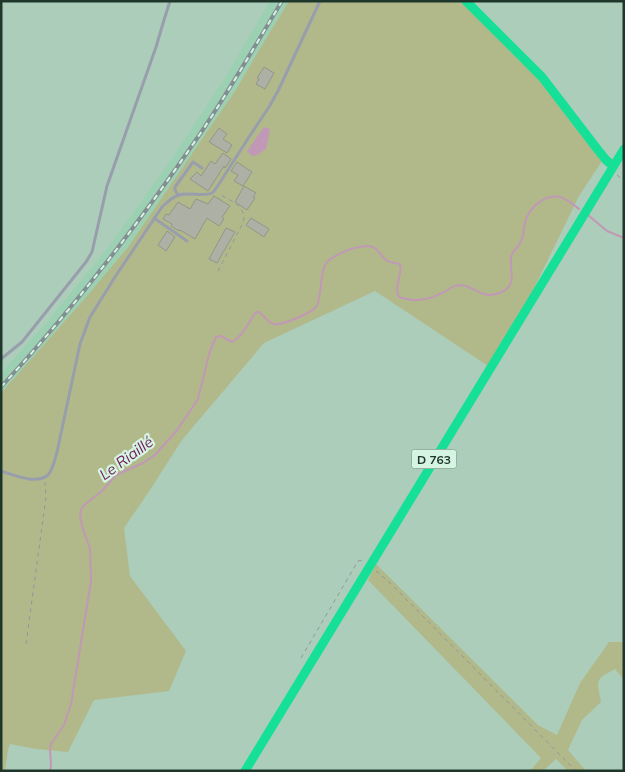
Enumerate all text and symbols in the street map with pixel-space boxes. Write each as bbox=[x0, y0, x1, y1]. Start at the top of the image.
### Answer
water label: Le Riaillé bbox=[95, 432, 157, 484]
road number: D 763 bbox=[412, 449, 456, 468]

